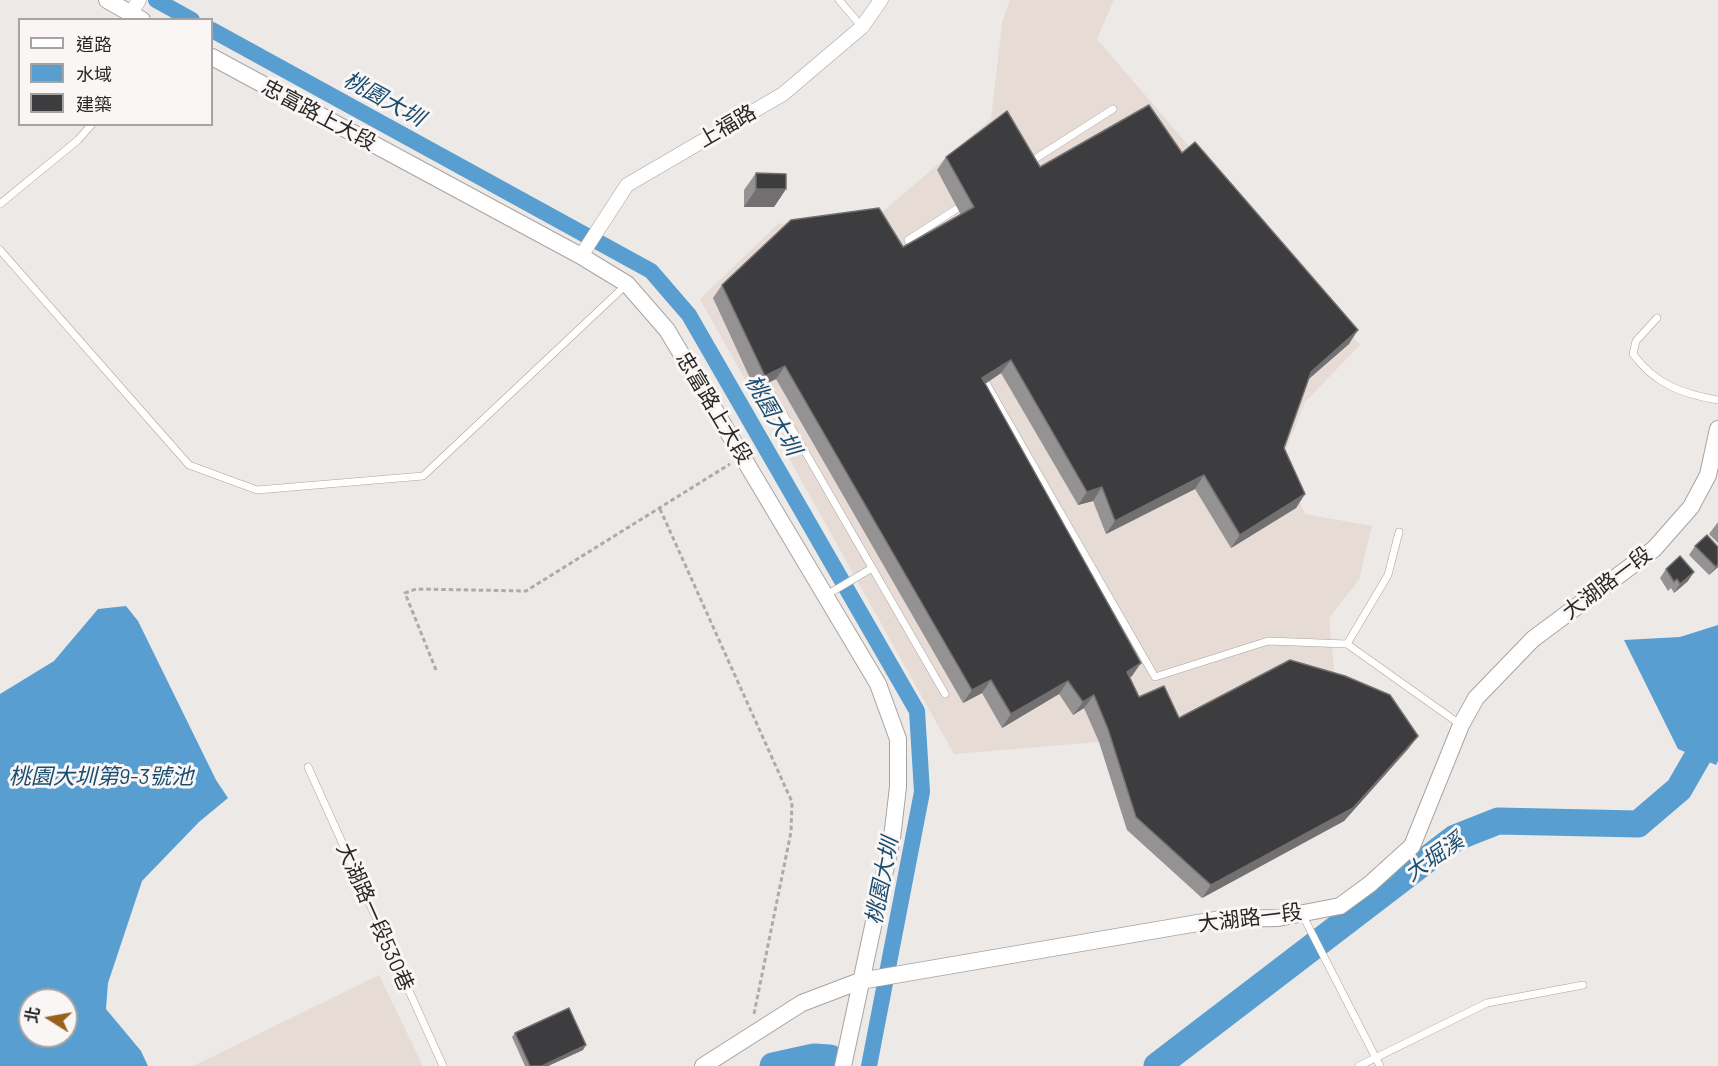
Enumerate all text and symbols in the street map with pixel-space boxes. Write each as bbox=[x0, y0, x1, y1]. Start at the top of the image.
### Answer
legend bbox=[18, 18, 213, 126]
text: 道路 bbox=[76, 33, 112, 55]
text: 水域 bbox=[76, 63, 112, 85]
water label: 桃園大圳 bbox=[339, 66, 429, 132]
street label: 忠富路上大段 bbox=[257, 74, 381, 156]
text: 建築 bbox=[76, 93, 112, 115]
street label: 上福路 bbox=[693, 99, 761, 153]
street label: 忠富路上大段 bbox=[671, 348, 757, 468]
water label: 桃園大圳 bbox=[740, 370, 806, 460]
street label: 大湖路一段 bbox=[1557, 541, 1657, 625]
water label: 桃園大圳第9-3號池 bbox=[9, 764, 193, 790]
water label: 大堀溪 bbox=[1399, 827, 1469, 887]
water label: 桃園大圳 bbox=[861, 835, 903, 927]
street label: 大湖路一段530巷 bbox=[331, 839, 419, 995]
street label: 大湖路一段 bbox=[1196, 899, 1304, 937]
north arrow bbox=[18, 988, 78, 1048]
text: 北 bbox=[21, 1005, 43, 1025]

